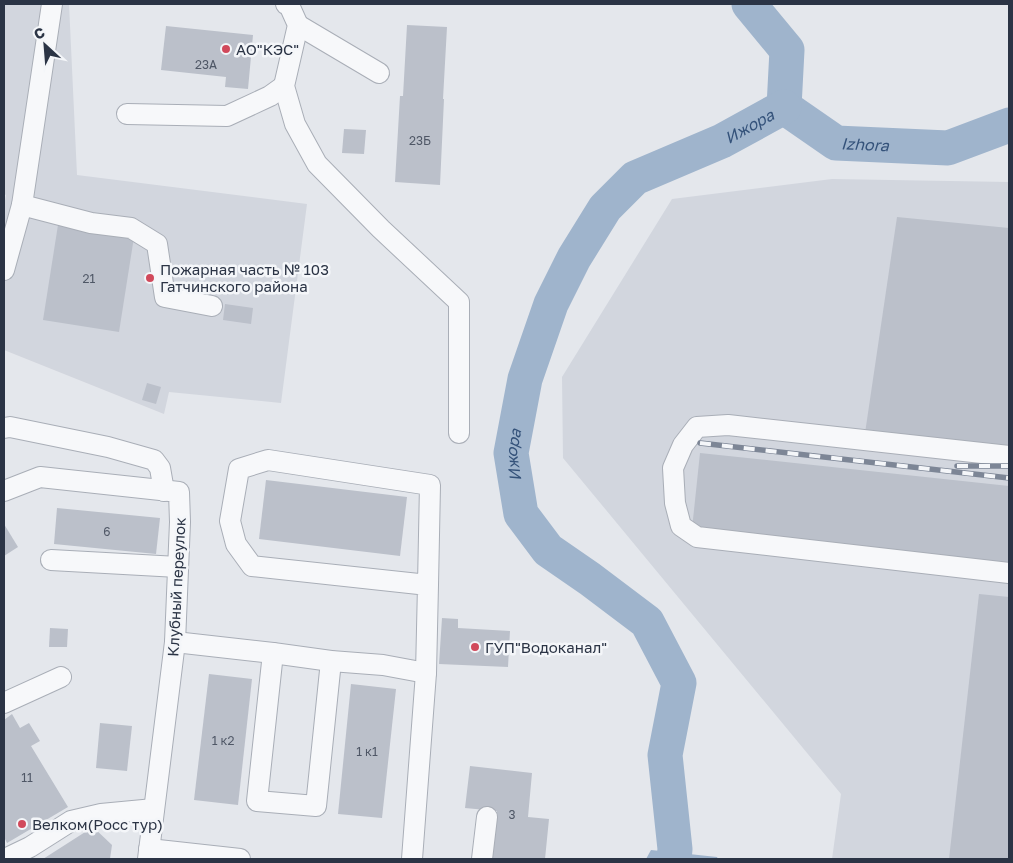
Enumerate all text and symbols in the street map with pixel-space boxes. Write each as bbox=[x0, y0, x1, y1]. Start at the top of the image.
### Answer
north arrow bbox=[20, 20, 70, 70]
text: С bbox=[31, 23, 47, 43]
place label: АО"КЭС" bbox=[236, 40, 299, 58]
marker: АО"КЭС" bbox=[220, 43, 232, 55]
house number: 23А bbox=[195, 57, 217, 72]
water label: Ижора bbox=[721, 104, 778, 148]
house number: 23Б bbox=[409, 133, 431, 148]
water label: Izhora bbox=[841, 133, 890, 155]
place label: Пожарная часть № 103 Гатчинского района bbox=[160, 260, 329, 295]
house number: 21 bbox=[83, 271, 96, 286]
marker: Пожарная часть № 103 Гатчинского района bbox=[144, 272, 156, 284]
water label: Ижора bbox=[500, 426, 526, 483]
street label: Клубный переулок bbox=[163, 516, 189, 657]
house number: 6 bbox=[103, 524, 111, 539]
place label: ГУП"Водоканал" bbox=[485, 638, 607, 656]
marker: ГУП"Водоканал" bbox=[469, 641, 481, 653]
house number: 1 к2 bbox=[212, 733, 234, 748]
house number: 1 к1 bbox=[356, 744, 378, 759]
house number: 11 bbox=[21, 770, 33, 785]
house number: 3 bbox=[508, 807, 516, 822]
place label: Велком(Росс тур) bbox=[32, 815, 163, 833]
marker: Велком(Росс тур) bbox=[16, 818, 28, 830]

